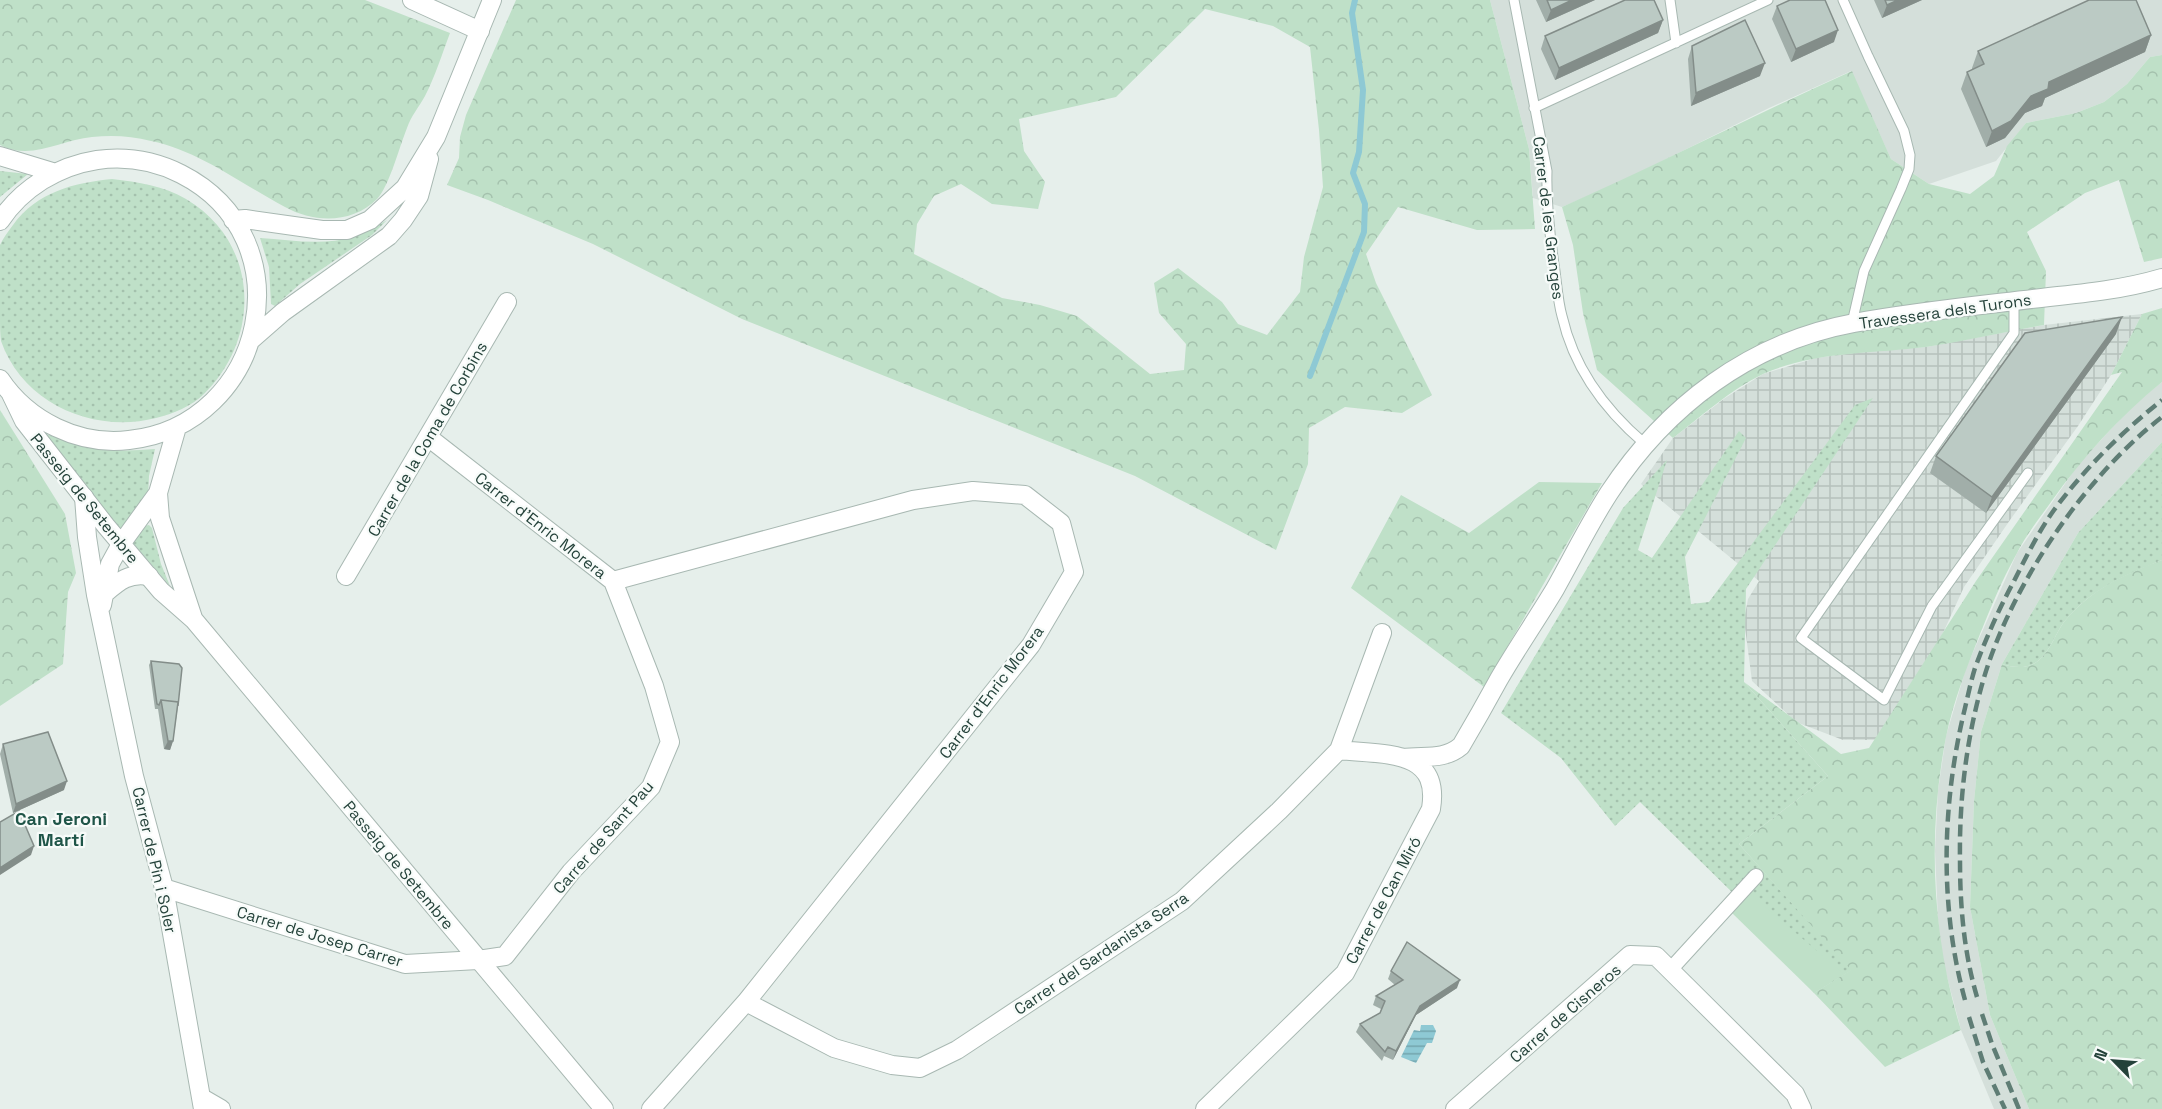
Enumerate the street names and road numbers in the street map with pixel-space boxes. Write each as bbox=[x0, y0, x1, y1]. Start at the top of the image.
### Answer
street label: Carrer de les Granges bbox=[1528, 135, 1569, 301]
street label: Travessera dels Turons bbox=[1858, 289, 2032, 334]
street label: Carrer de la Coma de Corbins bbox=[363, 338, 492, 541]
street label: Passeig de Setembre bbox=[26, 429, 144, 568]
street label: Carrer d'Enric Morera bbox=[471, 467, 611, 583]
street label: Carrer d'Enric Morera bbox=[934, 621, 1048, 763]
street label: Carrer de Sant Pau bbox=[549, 776, 658, 898]
street label: Carrer de Pin i Soler bbox=[127, 785, 182, 935]
street label: Passeig de Setembre bbox=[339, 797, 459, 934]
street label: Carrer de Can Miró bbox=[1341, 833, 1426, 968]
street label: Carrer del Sardanista Serra bbox=[1010, 887, 1192, 1020]
street label: Carrer de Josep Carrer bbox=[234, 901, 406, 972]
street label: Carrer de Cisneros bbox=[1505, 959, 1625, 1067]

